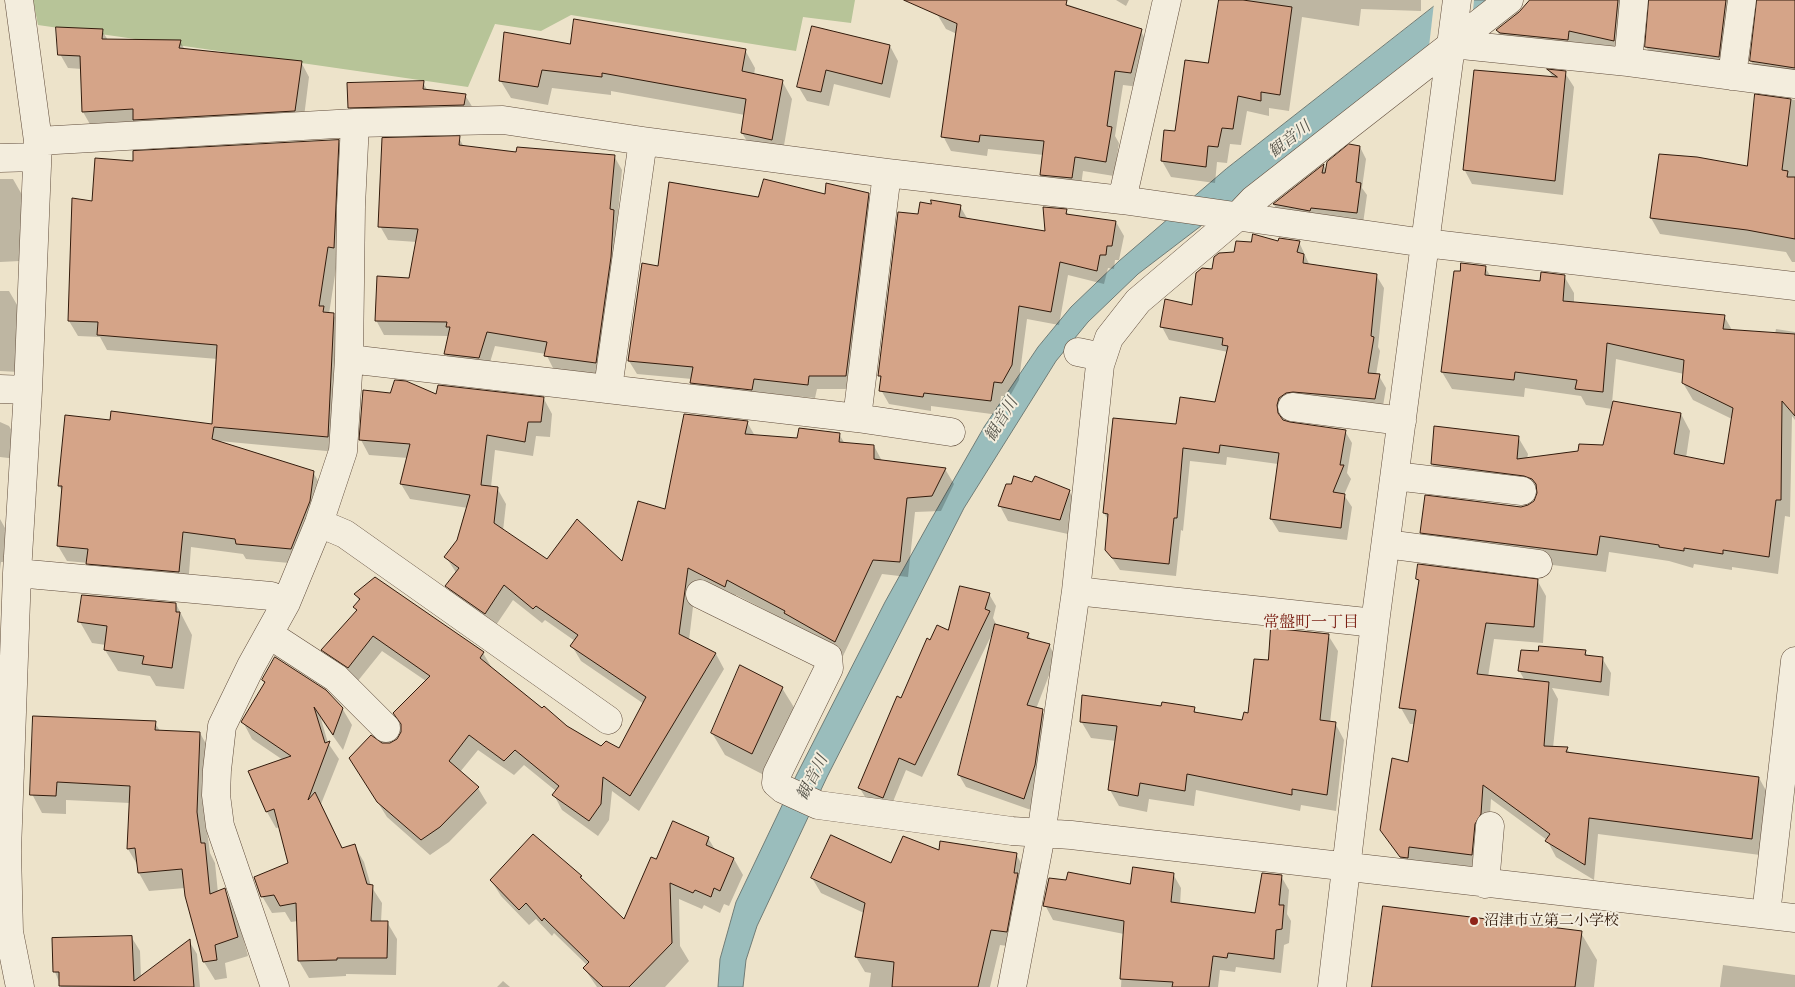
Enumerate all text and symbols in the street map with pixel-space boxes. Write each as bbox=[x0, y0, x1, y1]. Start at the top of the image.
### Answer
water label: 観音川 bbox=[1265, 118, 1315, 162]
water label: 観音川 bbox=[981, 394, 1023, 446]
district label: 常盤町一丁目 bbox=[1263, 613, 1359, 633]
water label: 観音川 bbox=[794, 752, 832, 804]
place label: 沼津市立第二小学校 bbox=[1484, 912, 1619, 930]
marker: 沼津市立第二小学校 bbox=[1468, 915, 1480, 927]

